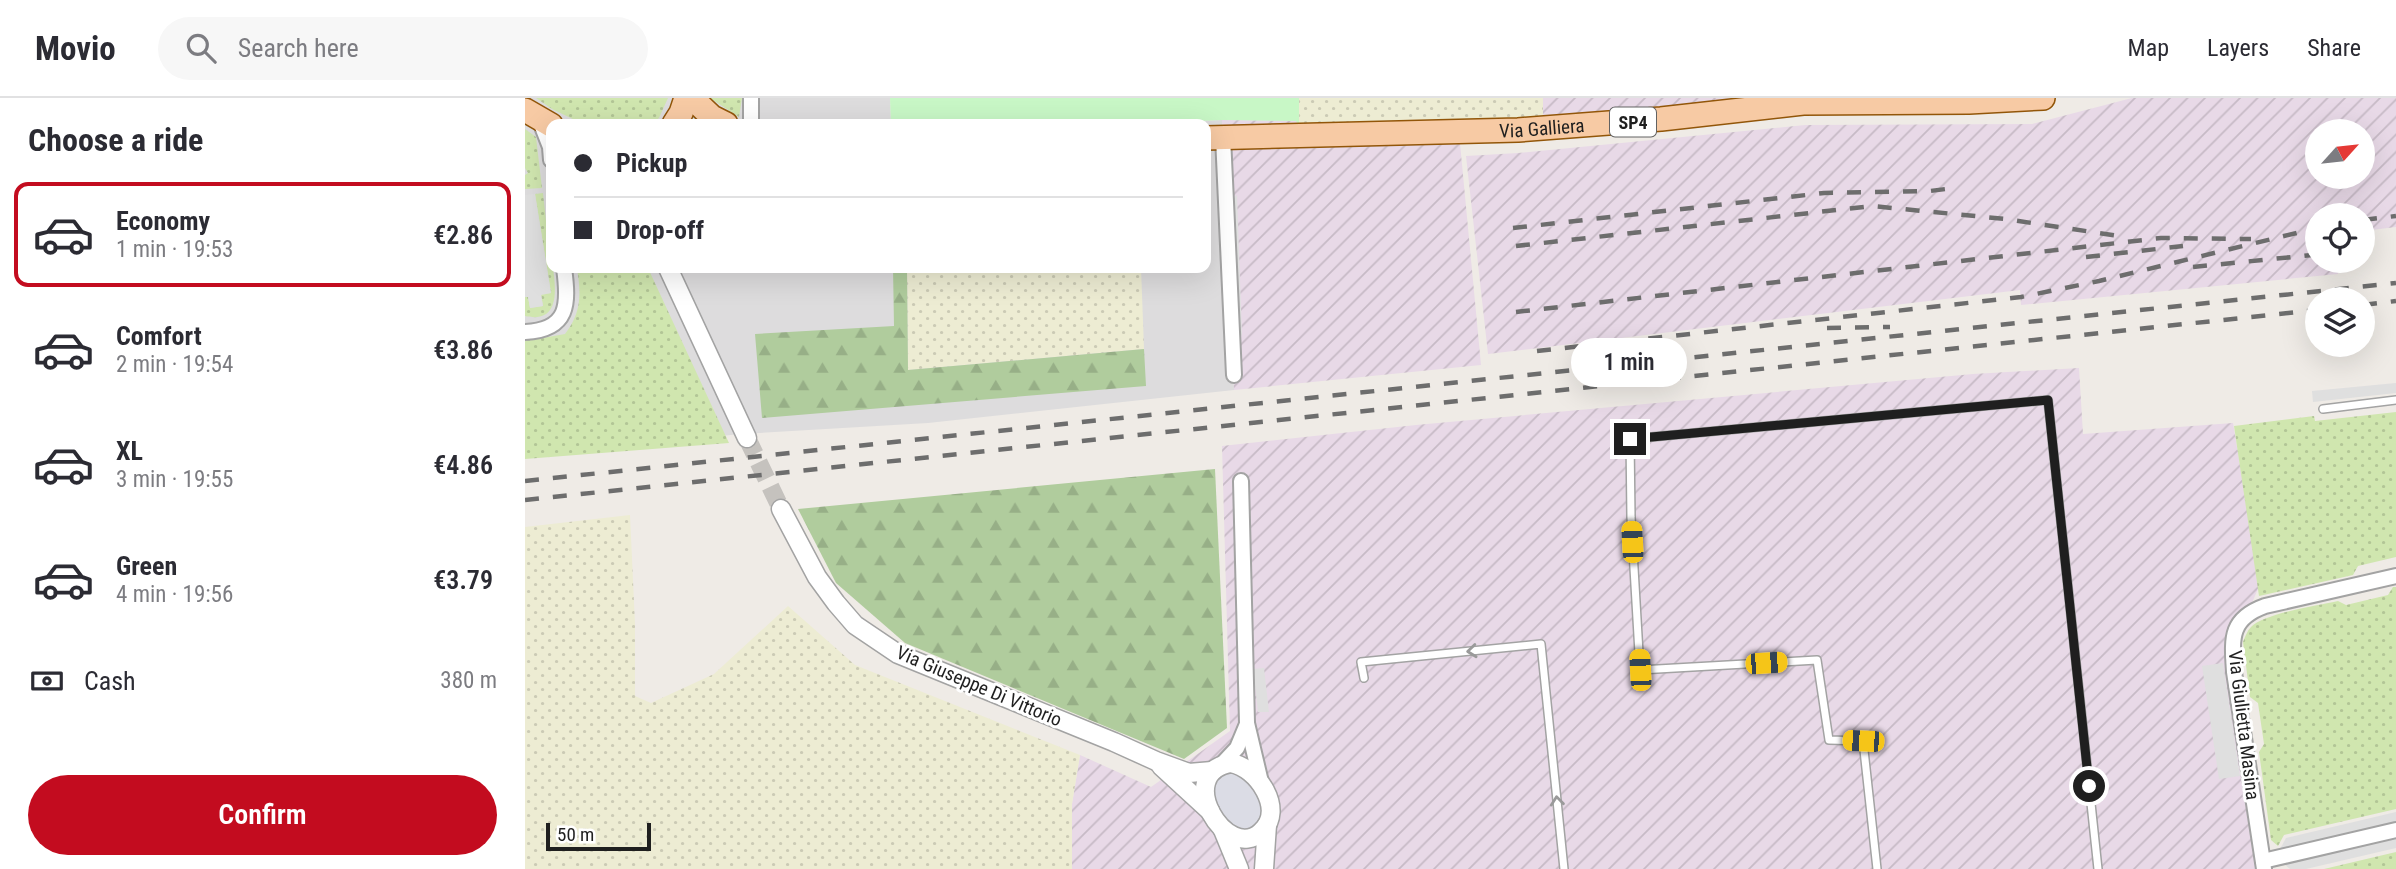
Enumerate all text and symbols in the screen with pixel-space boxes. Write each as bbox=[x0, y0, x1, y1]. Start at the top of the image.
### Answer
search box bbox=[158, 17, 648, 80]
text: Movio bbox=[35, 29, 116, 68]
icon: search bbox=[182, 29, 220, 67]
text: Search here bbox=[238, 33, 359, 63]
text: Map bbox=[2128, 34, 2169, 62]
text: Layers bbox=[2207, 34, 2269, 62]
text: Share bbox=[2307, 34, 2361, 62]
road number: SP4 bbox=[1610, 107, 1656, 136]
street label: Via Galliera bbox=[1499, 113, 1585, 142]
north arrow bbox=[2305, 119, 2375, 189]
map controls bbox=[2305, 119, 2375, 357]
text: Choose a ride bbox=[28, 121, 203, 159]
text: Pickup bbox=[616, 148, 687, 178]
icon: car bbox=[32, 203, 95, 266]
button: locate bbox=[2305, 203, 2375, 273]
text: Economy bbox=[116, 206, 210, 236]
text: Drop-off bbox=[616, 215, 704, 245]
text: €2.86 bbox=[433, 220, 493, 250]
text: 1 min · 19:53 bbox=[116, 236, 233, 263]
button: layers bbox=[2305, 287, 2375, 357]
icon: car bbox=[32, 318, 95, 381]
text: Comfort bbox=[116, 321, 202, 351]
text: €3.86 bbox=[433, 335, 493, 365]
callout: 1 min bbox=[1572, 338, 1688, 386]
text: 1 min bbox=[1604, 349, 1654, 376]
text: 2 min · 19:54 bbox=[116, 351, 233, 378]
route end bbox=[1614, 423, 1646, 455]
icon: car bbox=[32, 433, 95, 496]
text: XL bbox=[116, 436, 143, 466]
text: €4.86 bbox=[433, 450, 493, 480]
text: 3 min · 19:55 bbox=[116, 466, 233, 493]
car bbox=[1621, 520, 1644, 564]
icon: car bbox=[32, 548, 95, 611]
text: Green bbox=[116, 551, 177, 581]
text: €3.79 bbox=[433, 565, 493, 595]
text: 4 min · 19:56 bbox=[116, 581, 233, 608]
street label: Via Giuseppe Di Vittorio bbox=[893, 641, 1065, 731]
one-way arrow bbox=[1466, 643, 1478, 658]
car bbox=[1629, 648, 1652, 692]
street label: Via Giulietta Masina bbox=[2223, 649, 2265, 801]
car bbox=[1745, 651, 1788, 675]
icon: cash bbox=[28, 662, 66, 700]
text: Cash bbox=[84, 666, 136, 696]
text: 380 m bbox=[440, 667, 497, 694]
car bbox=[1842, 730, 1885, 752]
route start bbox=[2073, 770, 2105, 802]
button: Confirm bbox=[28, 775, 497, 855]
one-way arrow bbox=[1550, 795, 1565, 807]
scale bar bbox=[546, 820, 651, 852]
text: 50 m bbox=[557, 823, 594, 846]

